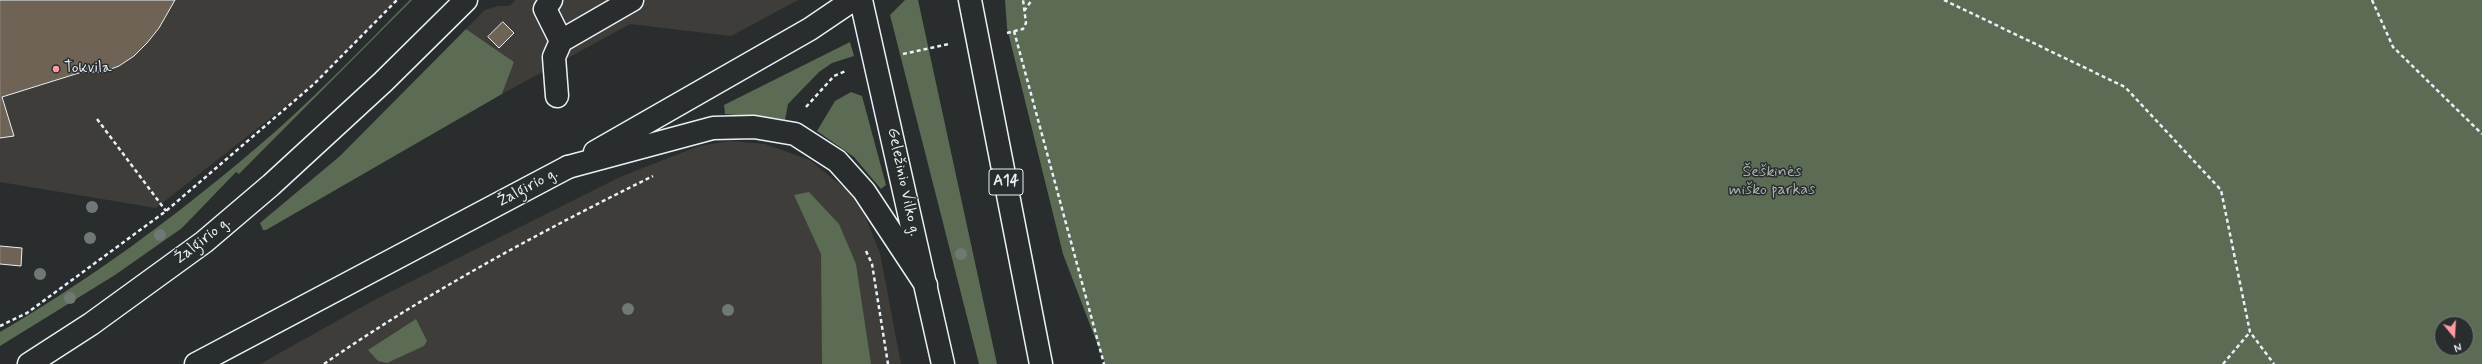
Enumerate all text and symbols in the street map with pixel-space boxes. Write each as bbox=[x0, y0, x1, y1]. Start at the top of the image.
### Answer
place label: Tokvila bbox=[64, 59, 112, 79]
marker: Tokvila bbox=[51, 64, 61, 74]
street label: Geležinio Vilko g. bbox=[882, 126, 924, 238]
park label: Šeškinės miško parkas bbox=[1729, 163, 1815, 201]
street label: Žalgirio g. bbox=[495, 164, 561, 212]
road number: A14 bbox=[989, 169, 1023, 195]
street label: Žalgirio g. bbox=[171, 213, 235, 269]
north arrow bbox=[2434, 316, 2474, 356]
text: N bbox=[2452, 339, 2463, 354]

